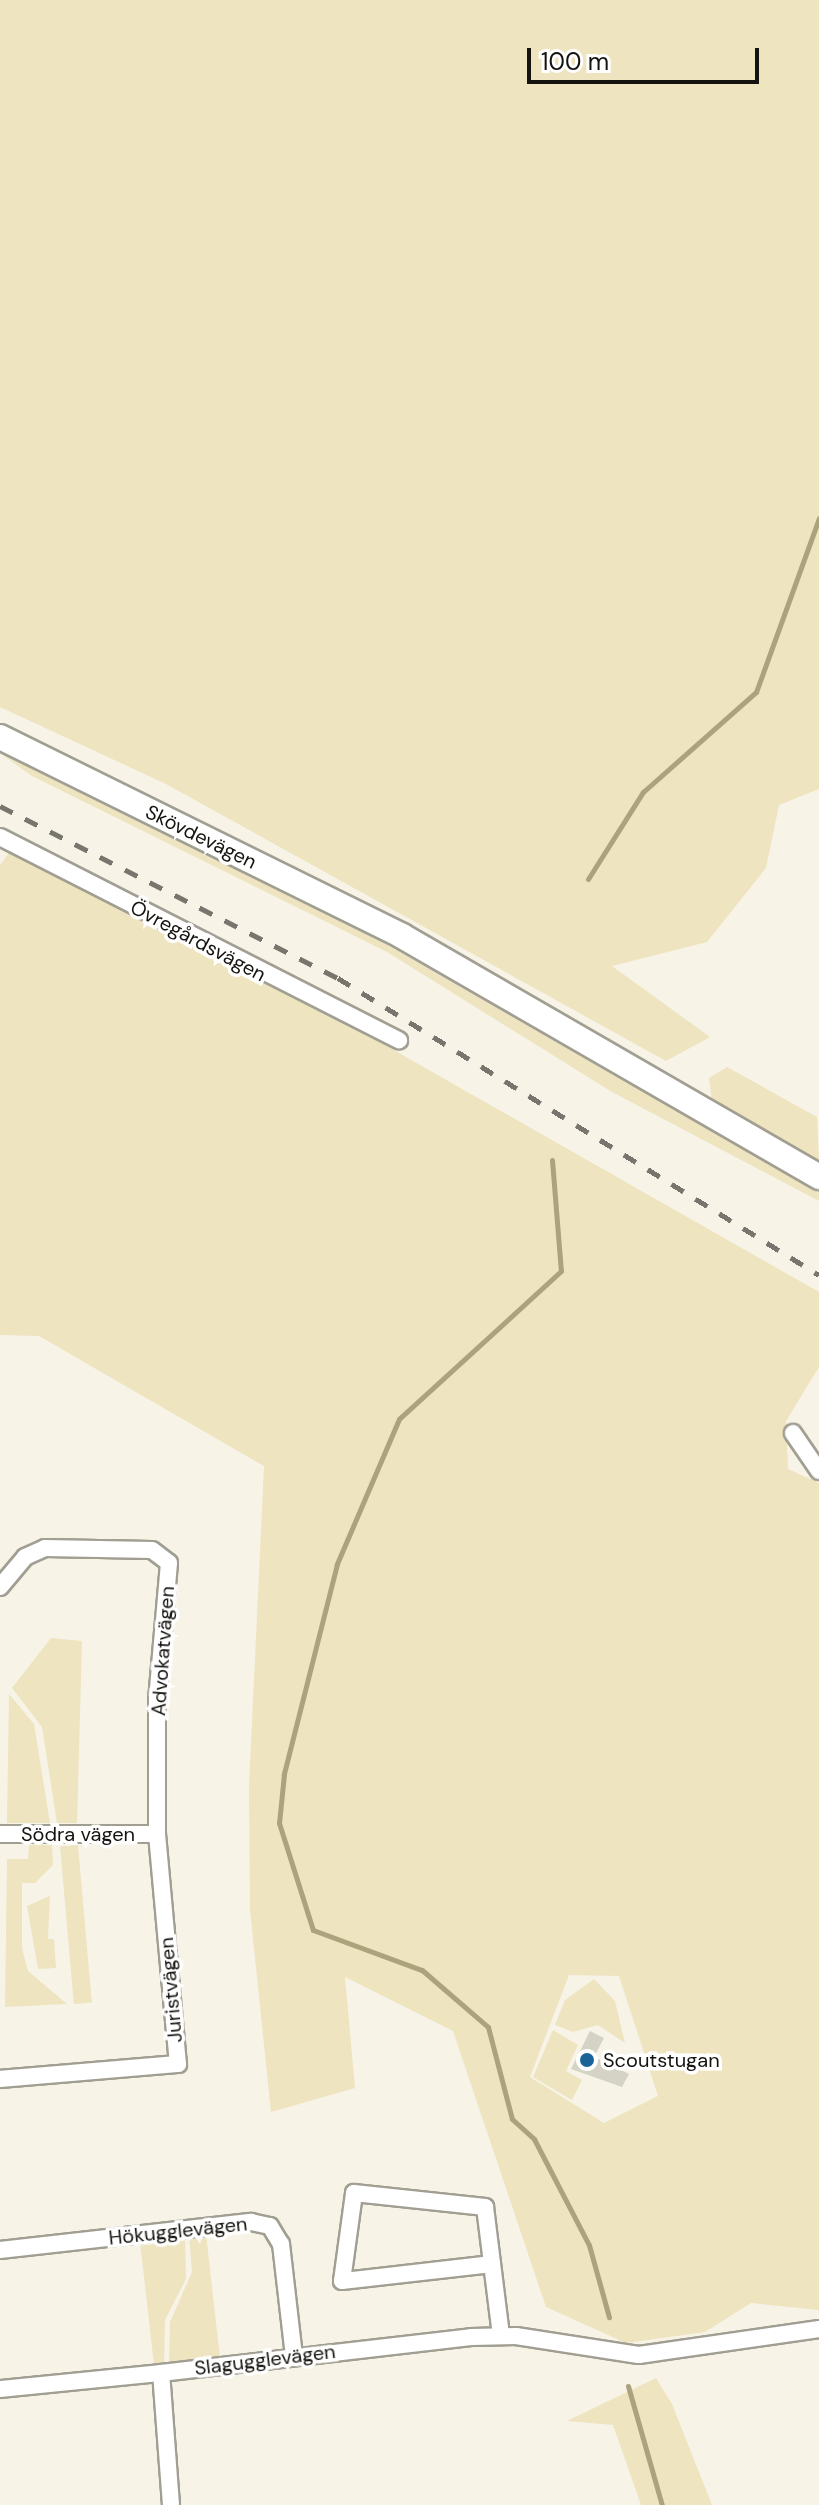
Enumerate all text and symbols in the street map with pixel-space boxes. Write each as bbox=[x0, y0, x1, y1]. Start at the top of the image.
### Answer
scale bar bbox=[531, 32, 763, 82]
text: 100 m bbox=[541, 46, 609, 77]
street label: Skövdevägen bbox=[142, 800, 260, 874]
street label: Övregårdsvägen bbox=[126, 895, 270, 987]
street label: Advokatvägen bbox=[146, 1585, 180, 1717]
street label: Södra vägen bbox=[21, 1822, 135, 1846]
street label: Juristvägen bbox=[154, 1936, 188, 2044]
place label: Scoutstugan bbox=[603, 2048, 720, 2072]
marker: Scoutstugan bbox=[578, 2051, 596, 2069]
street label: Hökugglevägen bbox=[107, 2212, 249, 2250]
street label: Slagugglevägen bbox=[193, 2339, 337, 2381]

